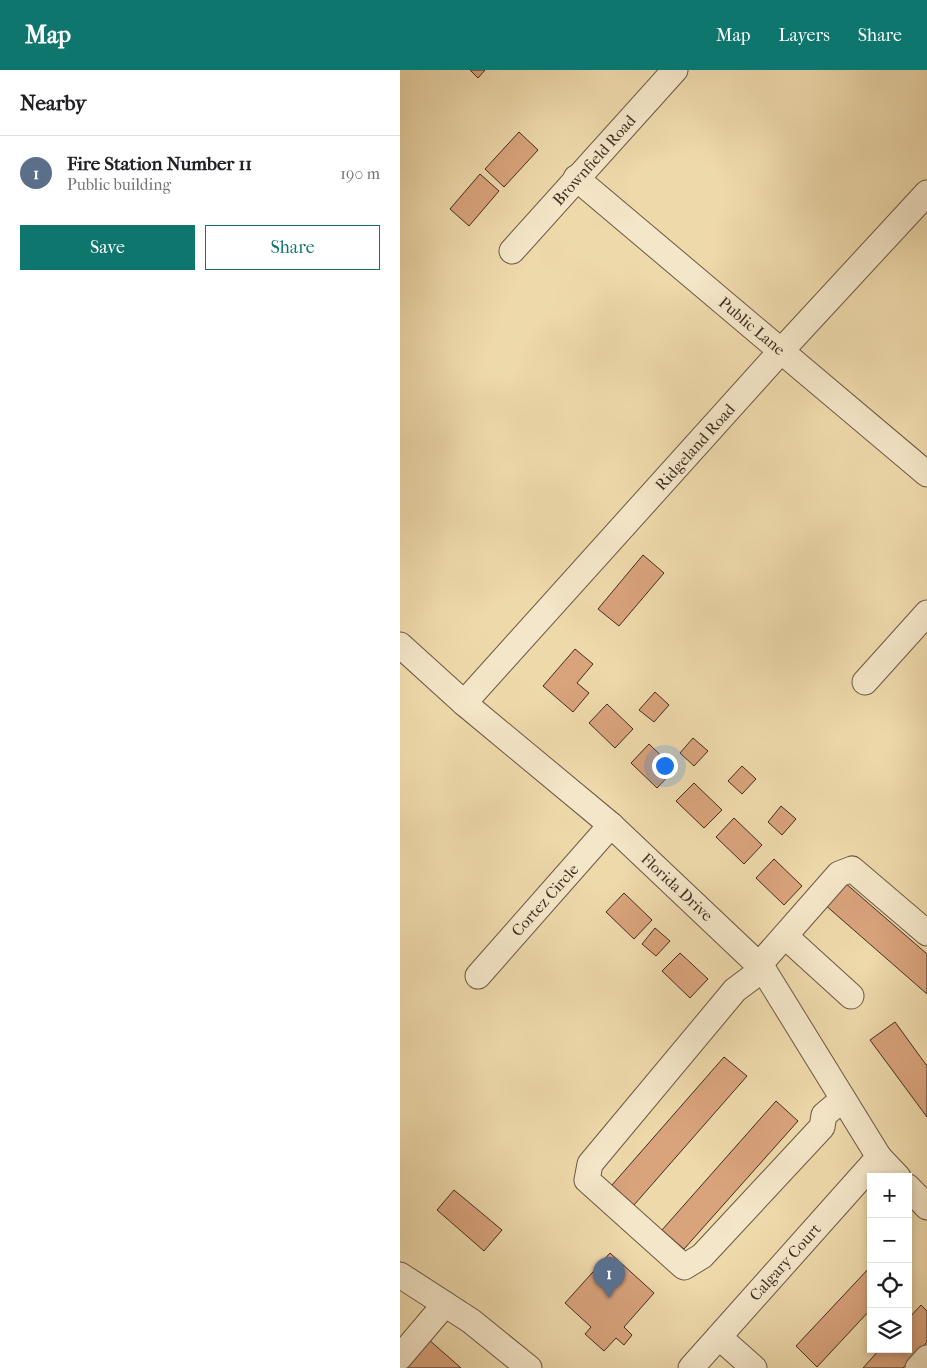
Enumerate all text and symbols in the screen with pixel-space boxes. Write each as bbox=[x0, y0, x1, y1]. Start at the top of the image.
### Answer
text: Map bbox=[25, 21, 71, 49]
text: Map bbox=[716, 25, 750, 46]
text: Layers bbox=[778, 25, 830, 46]
text: Share bbox=[858, 25, 902, 46]
text: Nearby bbox=[20, 91, 86, 115]
street label: Brownfield Road bbox=[548, 111, 640, 209]
text: Fire Station Number 11 bbox=[67, 153, 252, 175]
text: 1 bbox=[33, 164, 39, 183]
text: 190 m bbox=[340, 164, 380, 183]
text: Public building bbox=[67, 175, 171, 194]
button: Save bbox=[20, 225, 195, 270]
button: Share bbox=[205, 225, 380, 270]
street label: Public Lane bbox=[715, 293, 789, 359]
street label: Ridgeland Road bbox=[651, 400, 739, 494]
your location bbox=[652, 753, 678, 779]
street label: Florida Drive bbox=[637, 849, 717, 925]
street label: Cortez Circle bbox=[507, 860, 583, 940]
map controls bbox=[867, 1173, 912, 1353]
button: + bbox=[867, 1173, 912, 1218]
button: − bbox=[867, 1218, 912, 1263]
street label: Calgary Court bbox=[745, 1219, 825, 1305]
pin: 1 bbox=[593, 1257, 625, 1298]
button: locate bbox=[867, 1263, 912, 1308]
button: layers bbox=[867, 1308, 912, 1353]

